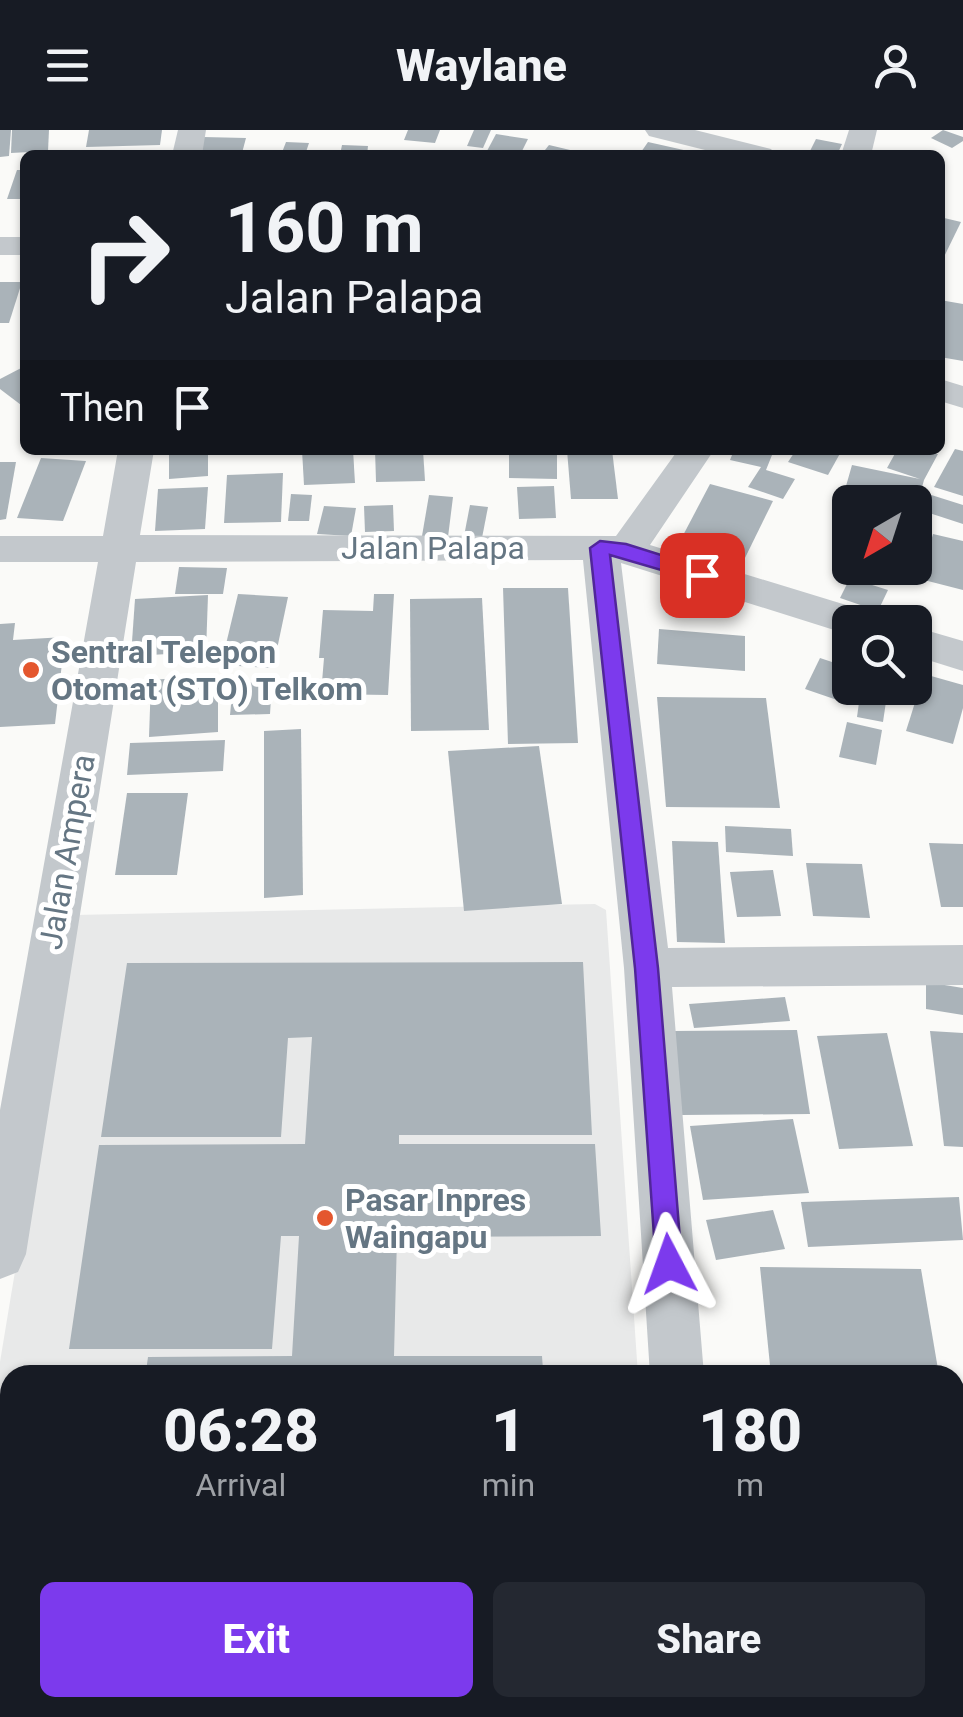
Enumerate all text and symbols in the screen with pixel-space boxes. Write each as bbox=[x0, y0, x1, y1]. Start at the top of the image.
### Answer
icon: menu bbox=[40, 38, 95, 93]
icon: person bbox=[868, 38, 923, 93]
text: Waylane bbox=[396, 39, 567, 92]
text: 160 m bbox=[225, 187, 424, 269]
icon: right bbox=[60, 190, 190, 320]
text: Jalan Palapa bbox=[225, 271, 484, 324]
icon: arrive bbox=[165, 380, 220, 435]
text: Then bbox=[60, 386, 145, 430]
north arrow bbox=[832, 485, 932, 585]
map controls bbox=[832, 485, 932, 705]
street label: Jalan Palapa bbox=[341, 529, 525, 567]
pin bbox=[660, 533, 745, 618]
icon: arrive bbox=[675, 548, 730, 603]
button: search bbox=[832, 605, 932, 705]
place label: Sentral Telepon Otomat (STO) Telkom bbox=[51, 633, 363, 708]
marker: Sentral Telepon Otomat (STO) Telkom bbox=[20, 659, 42, 681]
street label: Jalan Ampera bbox=[31, 752, 103, 952]
place label: Pasar Inpres Waingapu bbox=[345, 1181, 526, 1256]
marker: Pasar Inpres Waingapu bbox=[314, 1207, 336, 1229]
position arrow bbox=[617, 1212, 721, 1316]
text: 06:28 bbox=[163, 1395, 319, 1466]
text: 1 bbox=[491, 1395, 526, 1466]
text: 180 bbox=[698, 1395, 802, 1466]
text: Arrival bbox=[195, 1466, 286, 1504]
text: min bbox=[482, 1466, 535, 1504]
text: m bbox=[736, 1466, 764, 1504]
button: Exit bbox=[40, 1582, 473, 1697]
button: Share bbox=[493, 1582, 925, 1697]

